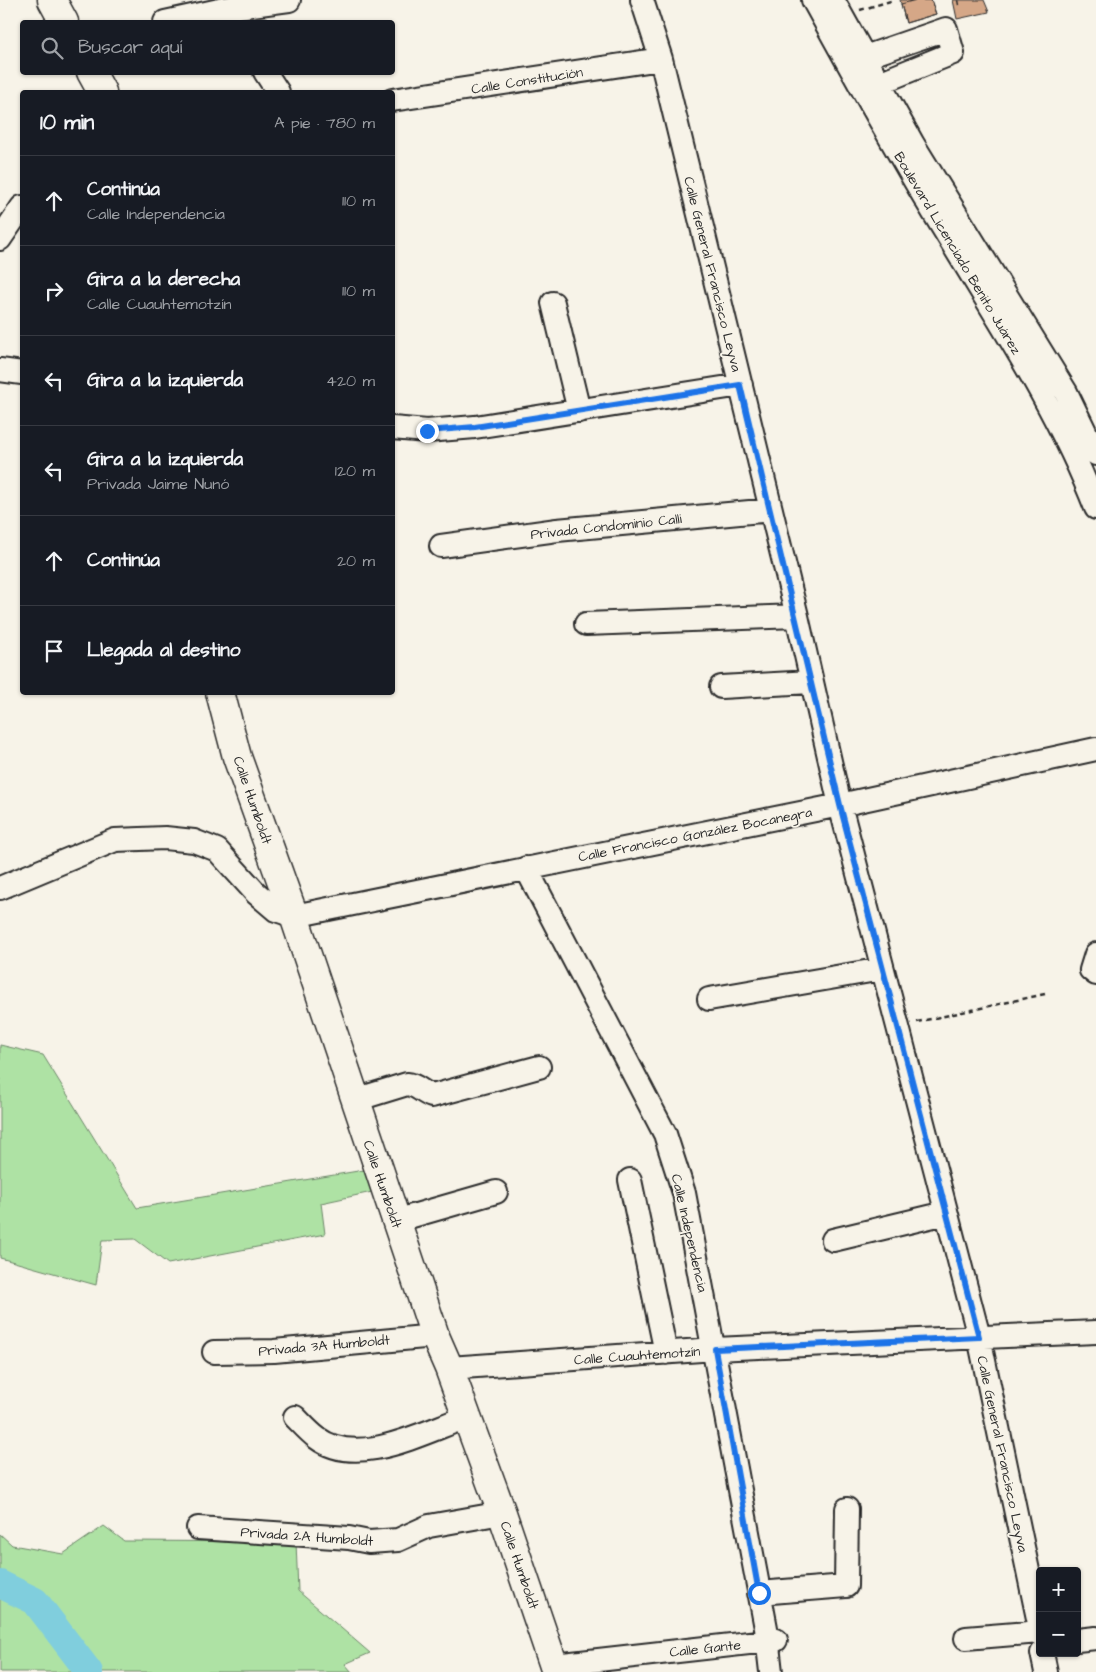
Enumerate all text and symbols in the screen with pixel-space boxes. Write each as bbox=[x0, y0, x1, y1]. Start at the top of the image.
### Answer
search box bbox=[20, 20, 395, 75]
icon: search bbox=[38, 34, 66, 62]
text: Buscar aquí bbox=[78, 34, 182, 61]
street label: Calle Constitución bbox=[470, 62, 584, 100]
text: 10 min bbox=[40, 108, 94, 137]
text: A pie · 780 m bbox=[274, 112, 375, 134]
street label: Boulevard Licenciado Benito Juárez bbox=[888, 148, 1026, 359]
street label: Calle General Francisco Leyva bbox=[678, 175, 746, 374]
text: Continúa bbox=[87, 176, 160, 203]
icon: ahead bbox=[40, 187, 68, 215]
text: 110 m bbox=[342, 190, 375, 212]
text: Calle Independencia bbox=[87, 203, 225, 225]
text: Gira a la derecha bbox=[87, 266, 240, 293]
icon: right bbox=[40, 277, 68, 305]
text: 110 m bbox=[342, 280, 375, 302]
text: Calle Cuauhtemotzín bbox=[87, 293, 232, 315]
icon: left bbox=[40, 367, 68, 395]
text: Gira a la izquierda bbox=[87, 367, 243, 394]
text: 420 m bbox=[326, 370, 375, 392]
route end bbox=[416, 420, 439, 443]
text: Gira a la izquierda bbox=[87, 446, 243, 473]
icon: left bbox=[40, 457, 68, 485]
text: 120 m bbox=[335, 460, 375, 482]
text: Privada Jaime Nunó bbox=[87, 473, 229, 495]
street label: Privada Condominio Calli bbox=[529, 509, 683, 545]
icon: ahead bbox=[40, 547, 68, 575]
text: Continúa bbox=[87, 547, 160, 574]
text: 20 m bbox=[337, 550, 375, 572]
icon: arrive bbox=[40, 637, 68, 665]
text: Llegada al destino bbox=[87, 637, 240, 664]
street label: Calle Humboldt bbox=[228, 754, 277, 847]
street label: Calle Francisco González Bocanegra bbox=[577, 802, 814, 867]
street label: Calle Humboldt bbox=[358, 1138, 407, 1231]
street label: Calle Independencia bbox=[666, 1172, 712, 1294]
street label: Privada 3A Humboldt bbox=[257, 1330, 391, 1362]
street label: Calle Cuauhtemotzín bbox=[573, 1342, 701, 1370]
street label: Calle General Francisco Leyva bbox=[971, 1354, 1033, 1554]
street label: Calle Humboldt bbox=[495, 1519, 544, 1612]
street label: Privada 2A Humboldt bbox=[240, 1522, 374, 1552]
map controls bbox=[1036, 1567, 1081, 1657]
button: + bbox=[1036, 1567, 1081, 1612]
route start bbox=[748, 1582, 771, 1605]
button: − bbox=[1036, 1612, 1081, 1657]
street label: Calle Gante bbox=[668, 1635, 742, 1663]

